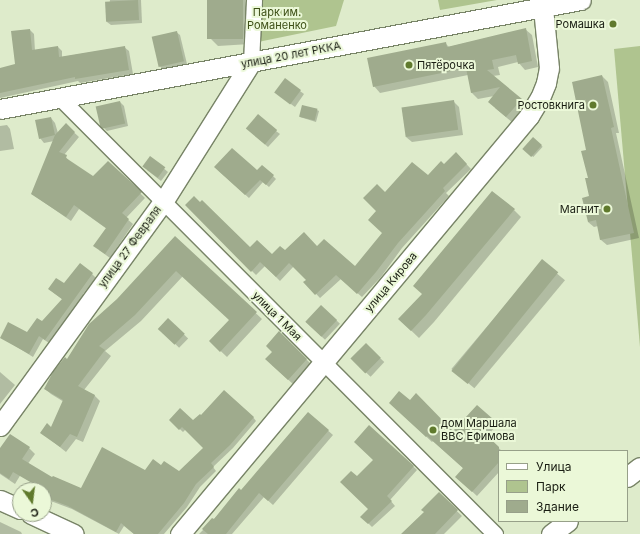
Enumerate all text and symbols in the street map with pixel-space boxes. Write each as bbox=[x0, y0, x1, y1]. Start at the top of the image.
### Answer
park label: Парк им. Романенко bbox=[247, 6, 307, 32]
place label: Ромашка bbox=[556, 17, 605, 31]
marker: Ромашка bbox=[608, 19, 618, 29]
street label: улица 20 лет РККА bbox=[240, 39, 342, 71]
place label: Пятёрочка bbox=[417, 58, 475, 72]
marker: Пятёрочка bbox=[404, 60, 414, 70]
place label: Ростовкнига bbox=[517, 98, 585, 112]
marker: Ростовкнига bbox=[588, 100, 598, 110]
place label: Магнит bbox=[560, 202, 599, 216]
street label: улица 27 Февраля bbox=[96, 204, 164, 290]
marker: Магнит bbox=[602, 204, 612, 214]
street label: улица Кирова bbox=[362, 249, 420, 315]
street label: улица 1 Мая bbox=[250, 289, 304, 343]
place label: дом Маршала ВВС Ефимова bbox=[441, 417, 517, 443]
marker: дом Маршала ВВС Ефимова bbox=[428, 425, 438, 435]
legend bbox=[498, 450, 628, 522]
text: Улица bbox=[536, 459, 571, 474]
text: Парк bbox=[536, 479, 566, 494]
north arrow bbox=[12, 482, 52, 522]
text: Здание bbox=[536, 499, 579, 514]
text: С bbox=[29, 505, 40, 520]

